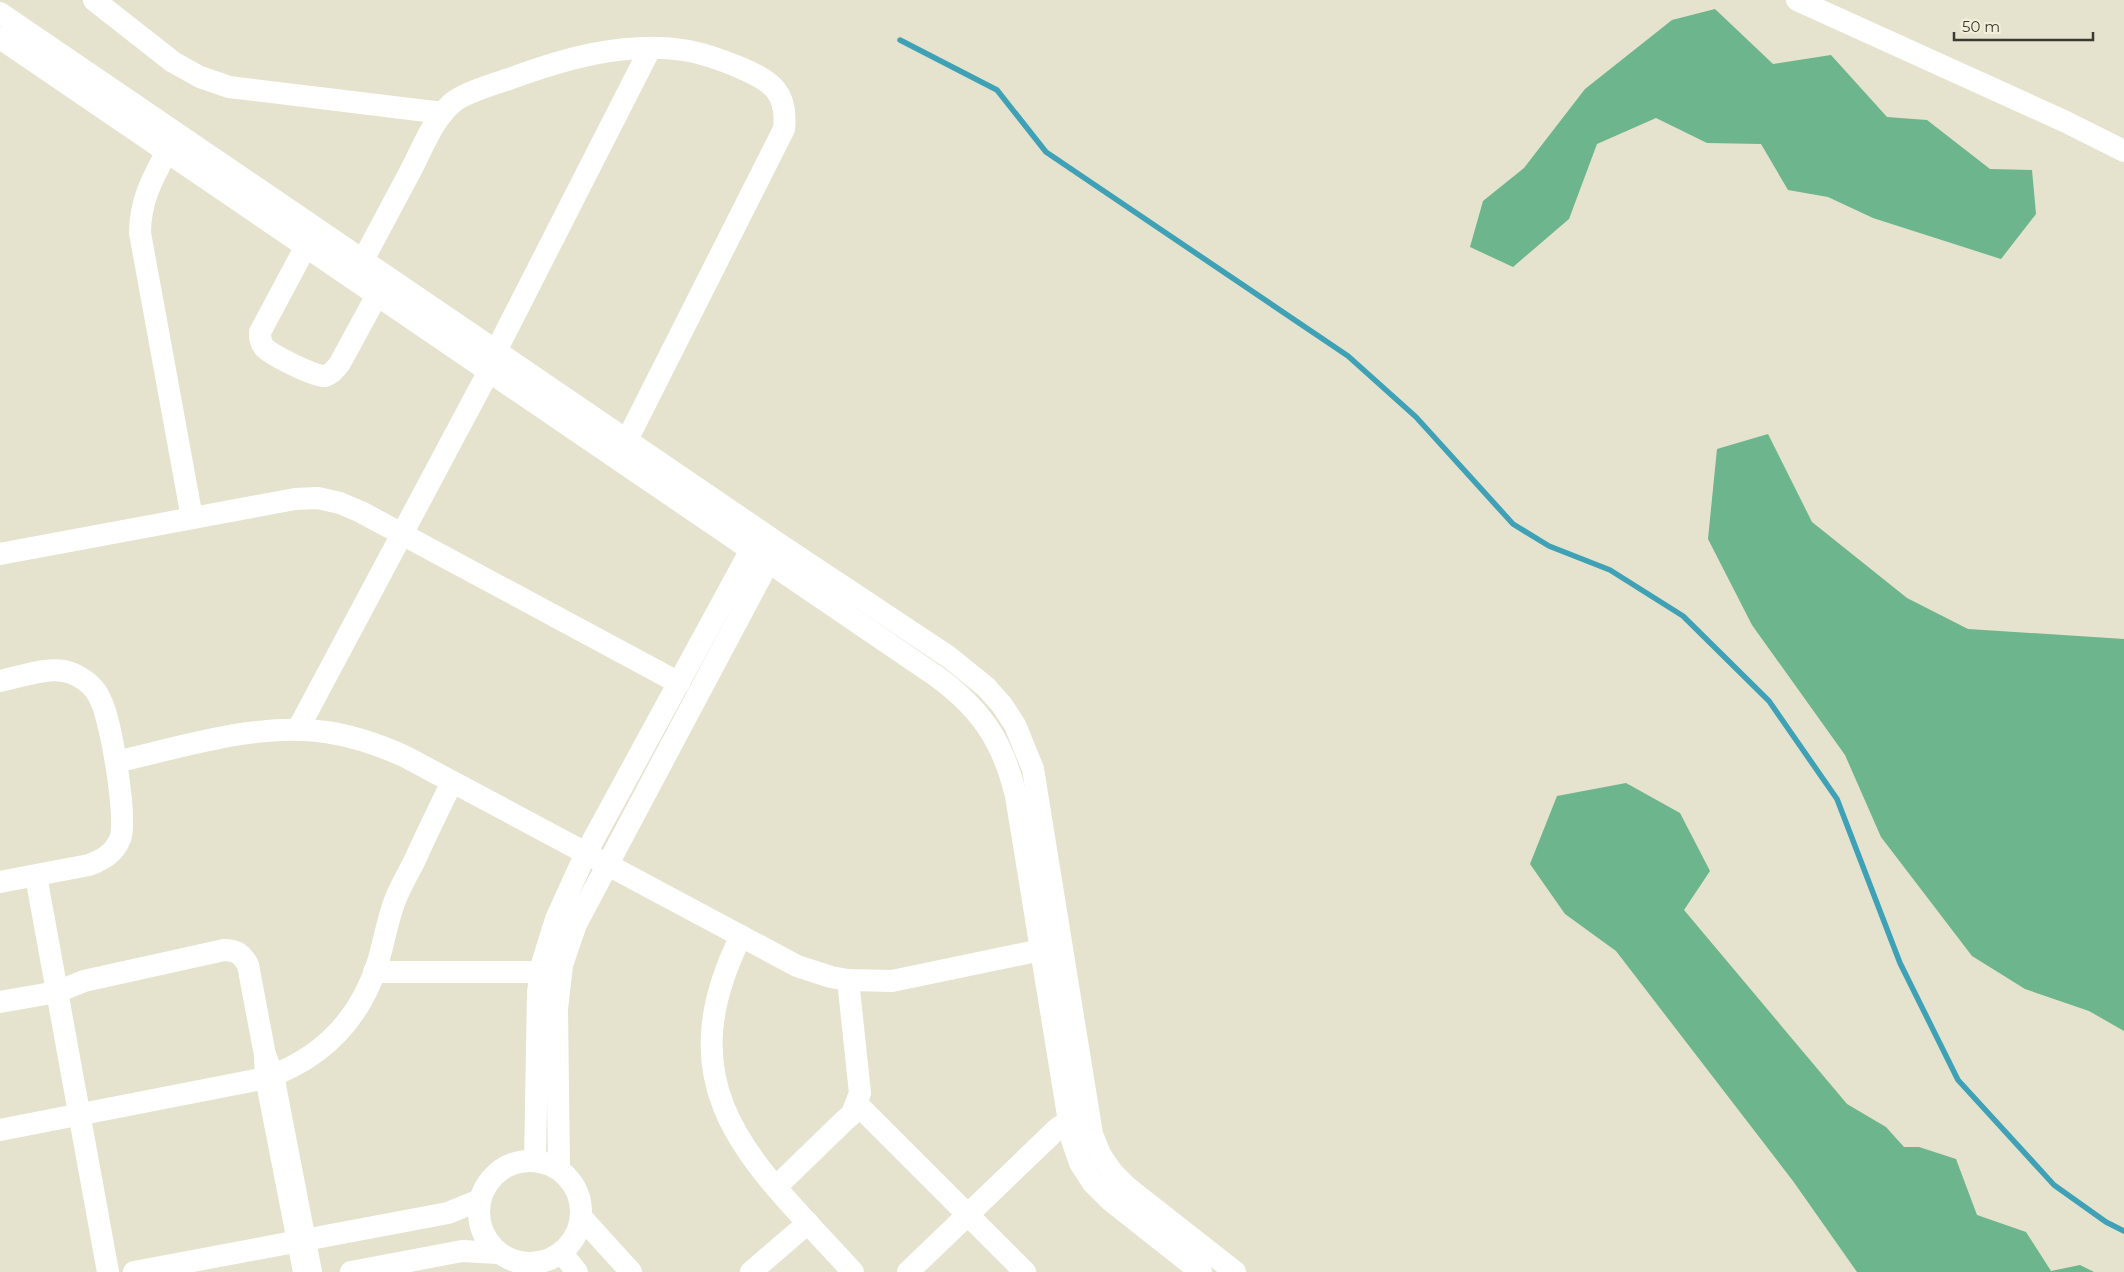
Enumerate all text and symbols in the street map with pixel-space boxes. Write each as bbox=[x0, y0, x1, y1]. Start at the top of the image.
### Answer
scale bar bbox=[1954, 10, 2093, 42]
text: 50 m bbox=[1962, 17, 2000, 36]

